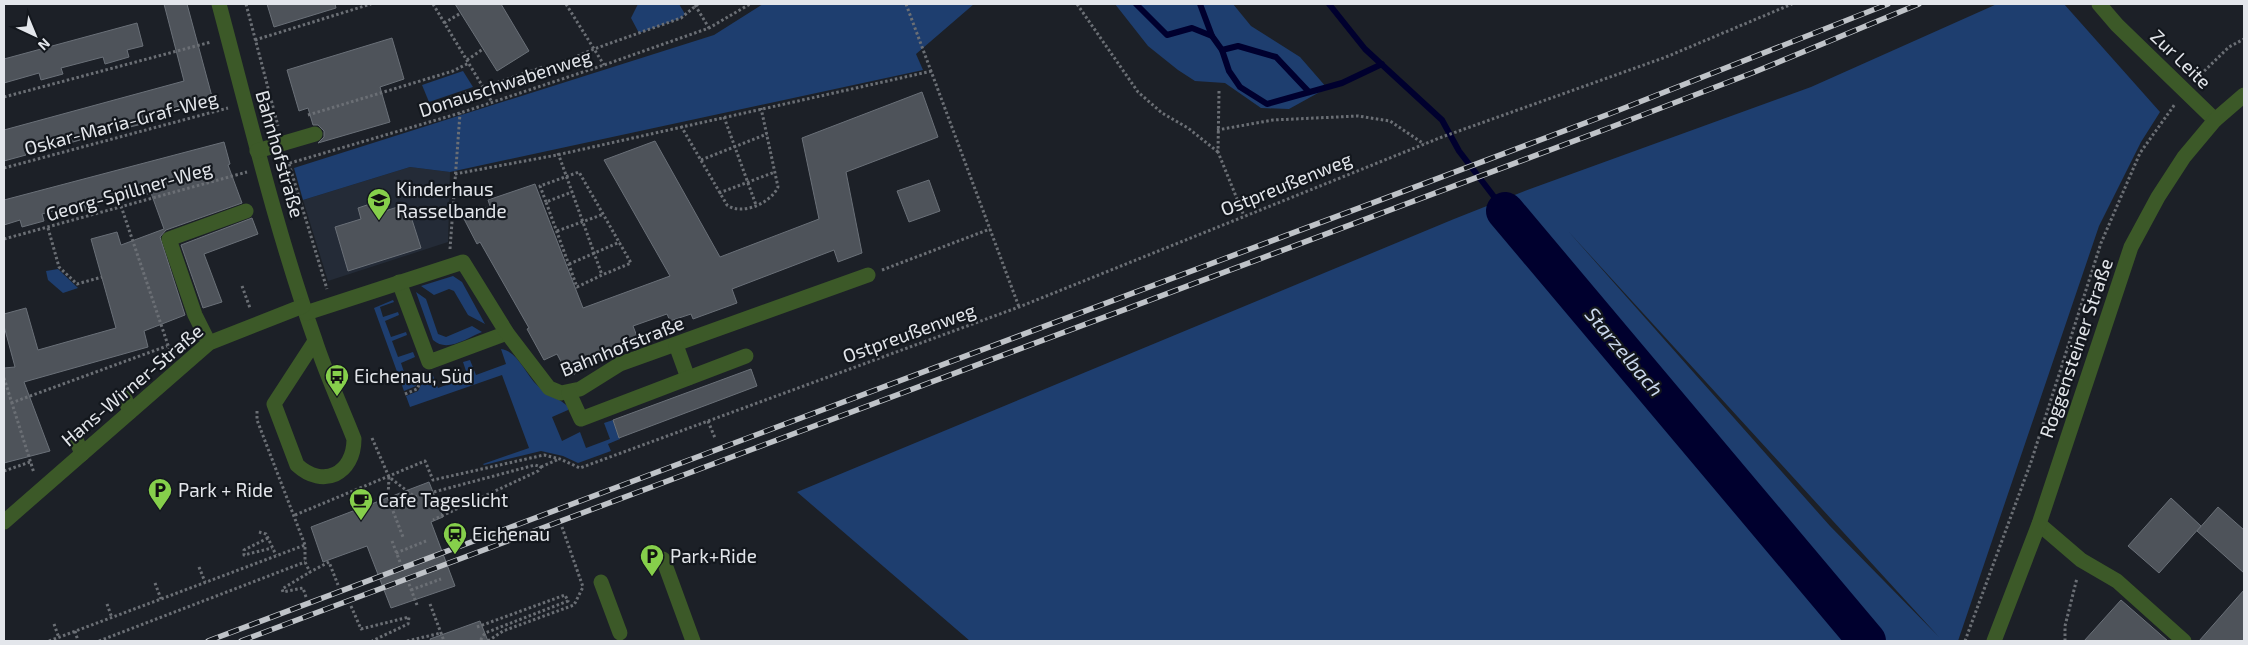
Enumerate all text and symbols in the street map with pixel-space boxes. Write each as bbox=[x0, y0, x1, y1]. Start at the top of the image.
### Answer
north arrow bbox=[10, 10, 60, 60]
street label: Zur Leite bbox=[2146, 24, 2216, 93]
text: N bbox=[35, 35, 54, 54]
street label: Donauschwabenweg bbox=[416, 44, 594, 121]
street label: Oskar-Maria-Graf-Weg bbox=[22, 85, 221, 159]
street label: Bahnhofstraße bbox=[251, 88, 310, 220]
street label: Ostpreußenweg bbox=[1217, 147, 1355, 220]
street label: Georg-Spillner-Weg bbox=[43, 156, 215, 225]
place label: Kinderhaus Rasselbande bbox=[396, 177, 507, 222]
school or university icon: Kinderhaus Rasselbande bbox=[366, 187, 392, 221]
street label: Roggensteiner Straße bbox=[2034, 255, 2117, 441]
street label: Ostpreußenweg bbox=[839, 298, 979, 367]
water label: Starzelbach bbox=[1581, 302, 1669, 401]
street label: Bahnhofstraße bbox=[557, 310, 687, 381]
street label: Hans-Wirner-Straße bbox=[56, 319, 207, 451]
bus stop icon: Eichenau, Süd bbox=[324, 363, 350, 397]
place label: Eichenau, Süd bbox=[354, 364, 473, 387]
parking icon: Park + Ride bbox=[147, 477, 173, 511]
place label: Park + Ride bbox=[178, 478, 273, 501]
cafe icon: Cafe Tageslicht bbox=[348, 487, 374, 521]
place label: Cafe Tageslicht bbox=[378, 488, 508, 511]
station icon: Eichenau bbox=[442, 521, 468, 555]
place label: Eichenau bbox=[472, 522, 550, 545]
parking icon: Park+Ride bbox=[639, 543, 665, 577]
place label: Park+Ride bbox=[670, 544, 757, 567]

